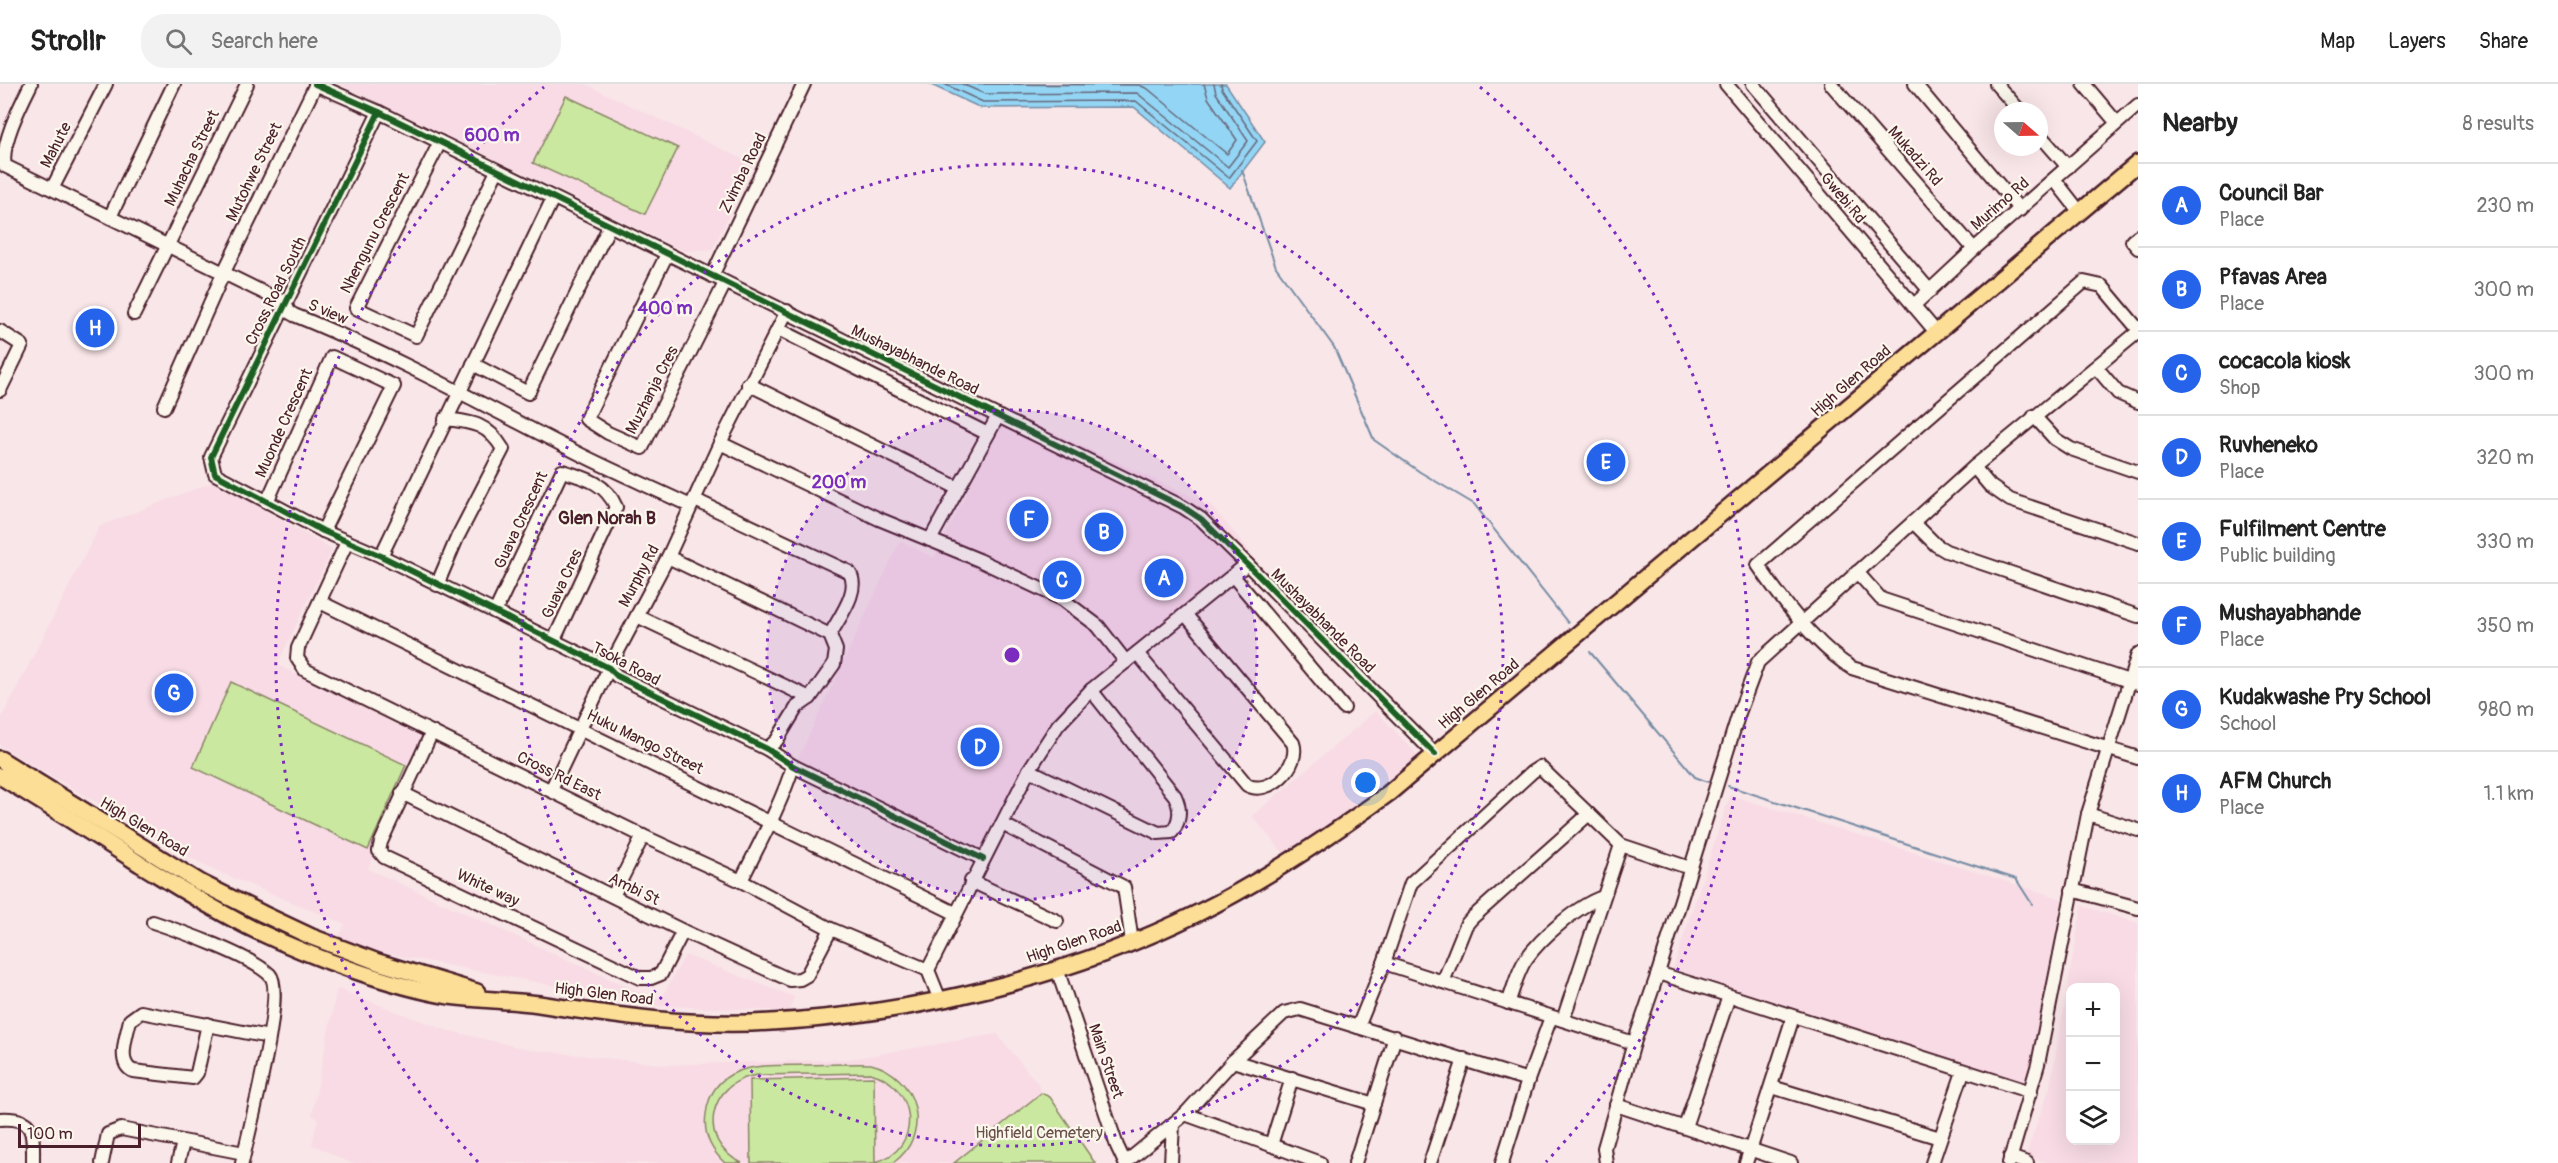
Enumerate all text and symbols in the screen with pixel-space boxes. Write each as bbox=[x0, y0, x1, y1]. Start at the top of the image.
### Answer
search box bbox=[141, 14, 561, 68]
text: Strollr bbox=[30, 24, 105, 59]
icon: search bbox=[162, 25, 195, 58]
text: Search here bbox=[210, 27, 318, 55]
text: Map bbox=[2320, 28, 2355, 55]
text: Layers bbox=[2388, 28, 2446, 55]
text: Share bbox=[2479, 28, 2528, 55]
north arrow bbox=[1994, 102, 2048, 156]
street label: Muhacha Street bbox=[160, 106, 224, 209]
text: Nearby bbox=[2162, 107, 2238, 139]
text: 8 results bbox=[2463, 111, 2534, 136]
street label: Mahute bbox=[36, 119, 76, 171]
street label: Mutohwe Street bbox=[221, 119, 287, 225]
street label: Mukadzi Rd bbox=[1883, 122, 1947, 190]
text: 600 m bbox=[465, 124, 519, 147]
street label: Zvimba Road bbox=[715, 130, 771, 216]
street label: Gwebi Rd bbox=[1816, 168, 1870, 228]
street label: Nhengunu Crescent bbox=[336, 169, 414, 297]
street label: Murimo Rd bbox=[1967, 173, 2033, 235]
text: Council Bar bbox=[2219, 179, 2324, 207]
text: A bbox=[2175, 193, 2188, 218]
text: 230 m bbox=[2477, 193, 2534, 218]
text: Place bbox=[2219, 207, 2264, 232]
street label: Cross Road South bbox=[241, 234, 311, 348]
text: Pfavas Area bbox=[2219, 263, 2327, 291]
text: B bbox=[2176, 277, 2187, 302]
text: 300 m bbox=[2473, 277, 2534, 302]
text: Place bbox=[2219, 291, 2264, 316]
street label: S view bbox=[305, 295, 351, 329]
text: 400 m bbox=[638, 297, 692, 320]
pin: H bbox=[76, 306, 115, 350]
street label: Mushayabhande Road bbox=[848, 320, 982, 400]
street label: High Glen Road bbox=[1807, 341, 1895, 421]
street label: Muzhanja Cres bbox=[621, 343, 683, 437]
text: cocacola kiosk bbox=[2219, 347, 2351, 375]
text: C bbox=[2175, 361, 2188, 386]
text: 300 m bbox=[2473, 361, 2534, 386]
street label: Muonde Crescent bbox=[251, 365, 317, 481]
text: Shop bbox=[2219, 375, 2260, 400]
text: Ruvheneko bbox=[2219, 431, 2318, 459]
pin: E bbox=[1586, 440, 1626, 484]
text: D bbox=[2175, 445, 2188, 470]
text: 320 m bbox=[2476, 445, 2534, 470]
text: Place bbox=[2219, 459, 2264, 484]
street label: Guava Crescent bbox=[490, 467, 553, 572]
text: 200 m bbox=[812, 471, 866, 494]
pin: F bbox=[1010, 496, 1048, 542]
district label: Glen Norah B bbox=[558, 507, 656, 530]
pin: B bbox=[1084, 510, 1124, 554]
text: Fulfilment Centre bbox=[2219, 515, 2386, 543]
text: E bbox=[2176, 529, 2187, 554]
text: 330 m bbox=[2476, 529, 2534, 554]
street label: Murphy Rd bbox=[614, 541, 664, 611]
text: Public building bbox=[2219, 543, 2335, 568]
street label: Guava Cres bbox=[537, 546, 587, 622]
pin: A bbox=[1144, 556, 1184, 600]
pin: C bbox=[1042, 558, 1082, 602]
street label: Mushayabhande Road bbox=[1266, 564, 1380, 678]
text: Mushayabhande bbox=[2219, 599, 2361, 627]
text: F bbox=[2175, 613, 2188, 638]
text: 350 m bbox=[2476, 613, 2534, 638]
text: Place bbox=[2219, 627, 2264, 652]
street label: Tsoka Road bbox=[588, 638, 664, 690]
centre of rings bbox=[1002, 645, 1022, 665]
street label: High Glen Road bbox=[1434, 654, 1524, 734]
pin: G bbox=[154, 670, 194, 716]
text: Kudakwashe Pry School bbox=[2219, 683, 2431, 711]
text: G bbox=[2175, 697, 2188, 722]
text: 980 m bbox=[2478, 697, 2534, 722]
street label: Huku Mango Street bbox=[583, 705, 707, 779]
text: School bbox=[2219, 711, 2276, 736]
pin: D bbox=[960, 724, 1000, 770]
street label: Cross Rd East bbox=[513, 747, 605, 805]
text: AFM Church bbox=[2219, 767, 2331, 795]
your location bbox=[1351, 768, 1380, 797]
text: H bbox=[2175, 781, 2188, 806]
text: 1.1 km bbox=[2484, 781, 2534, 806]
street label: High Glen Road bbox=[96, 793, 192, 861]
text: Place bbox=[2219, 795, 2264, 820]
street label: White way bbox=[453, 865, 523, 911]
street label: Ambi St bbox=[605, 868, 663, 910]
street label: High Glen Road bbox=[1024, 916, 1124, 968]
street label: High Glen Road bbox=[553, 978, 655, 1010]
map controls bbox=[2066, 983, 2120, 1145]
button: + bbox=[2066, 983, 2120, 1037]
street label: Main Street bbox=[1084, 1021, 1128, 1101]
button: − bbox=[2066, 1037, 2120, 1091]
button: layers bbox=[2066, 1091, 2120, 1145]
scale bar bbox=[18, 1121, 141, 1148]
park label: Highfield Cemetery bbox=[975, 1123, 1103, 1143]
text: 100 m bbox=[27, 1124, 73, 1144]

